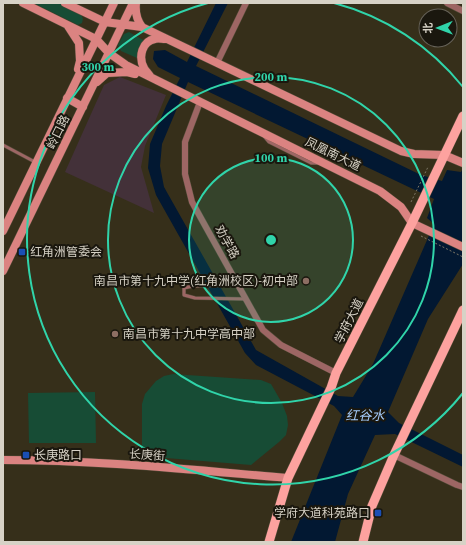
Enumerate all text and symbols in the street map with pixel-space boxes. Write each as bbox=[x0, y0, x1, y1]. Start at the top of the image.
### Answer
north arrow bbox=[418, 8, 458, 48]
text: 北 bbox=[421, 23, 436, 34]
text: 300 m bbox=[82, 59, 115, 75]
text: 200 m bbox=[255, 69, 288, 85]
street label: 岭口路 bbox=[43, 112, 73, 152]
street label: 凤凰南大道 bbox=[303, 134, 363, 174]
text: 100 m bbox=[255, 150, 288, 166]
street label: 劝学路 bbox=[211, 222, 243, 262]
centre of rings bbox=[264, 233, 278, 247]
place label: 红角洲管委会 bbox=[30, 244, 102, 260]
marker: 红角洲管委会 bbox=[17, 247, 27, 257]
place label: 南昌市第十九中学(红角洲校区)-初中部 bbox=[94, 273, 298, 289]
marker: 南昌市第十九中学(红角洲校区)-初中部 bbox=[301, 276, 311, 286]
street label: 学府大道 bbox=[331, 296, 367, 346]
place label: 南昌市第十九中学高中部 bbox=[123, 326, 255, 342]
marker: 南昌市第十九中学高中部 bbox=[110, 329, 120, 339]
water label: 红谷水 bbox=[345, 407, 385, 424]
street label: 长庚街 bbox=[128, 446, 166, 464]
place label: 长庚路口 bbox=[34, 447, 82, 463]
marker: 长庚路口 bbox=[21, 450, 31, 460]
place label: 学府大道科苑路口 bbox=[274, 505, 370, 521]
marker: 学府大道科苑路口 bbox=[373, 508, 383, 518]

